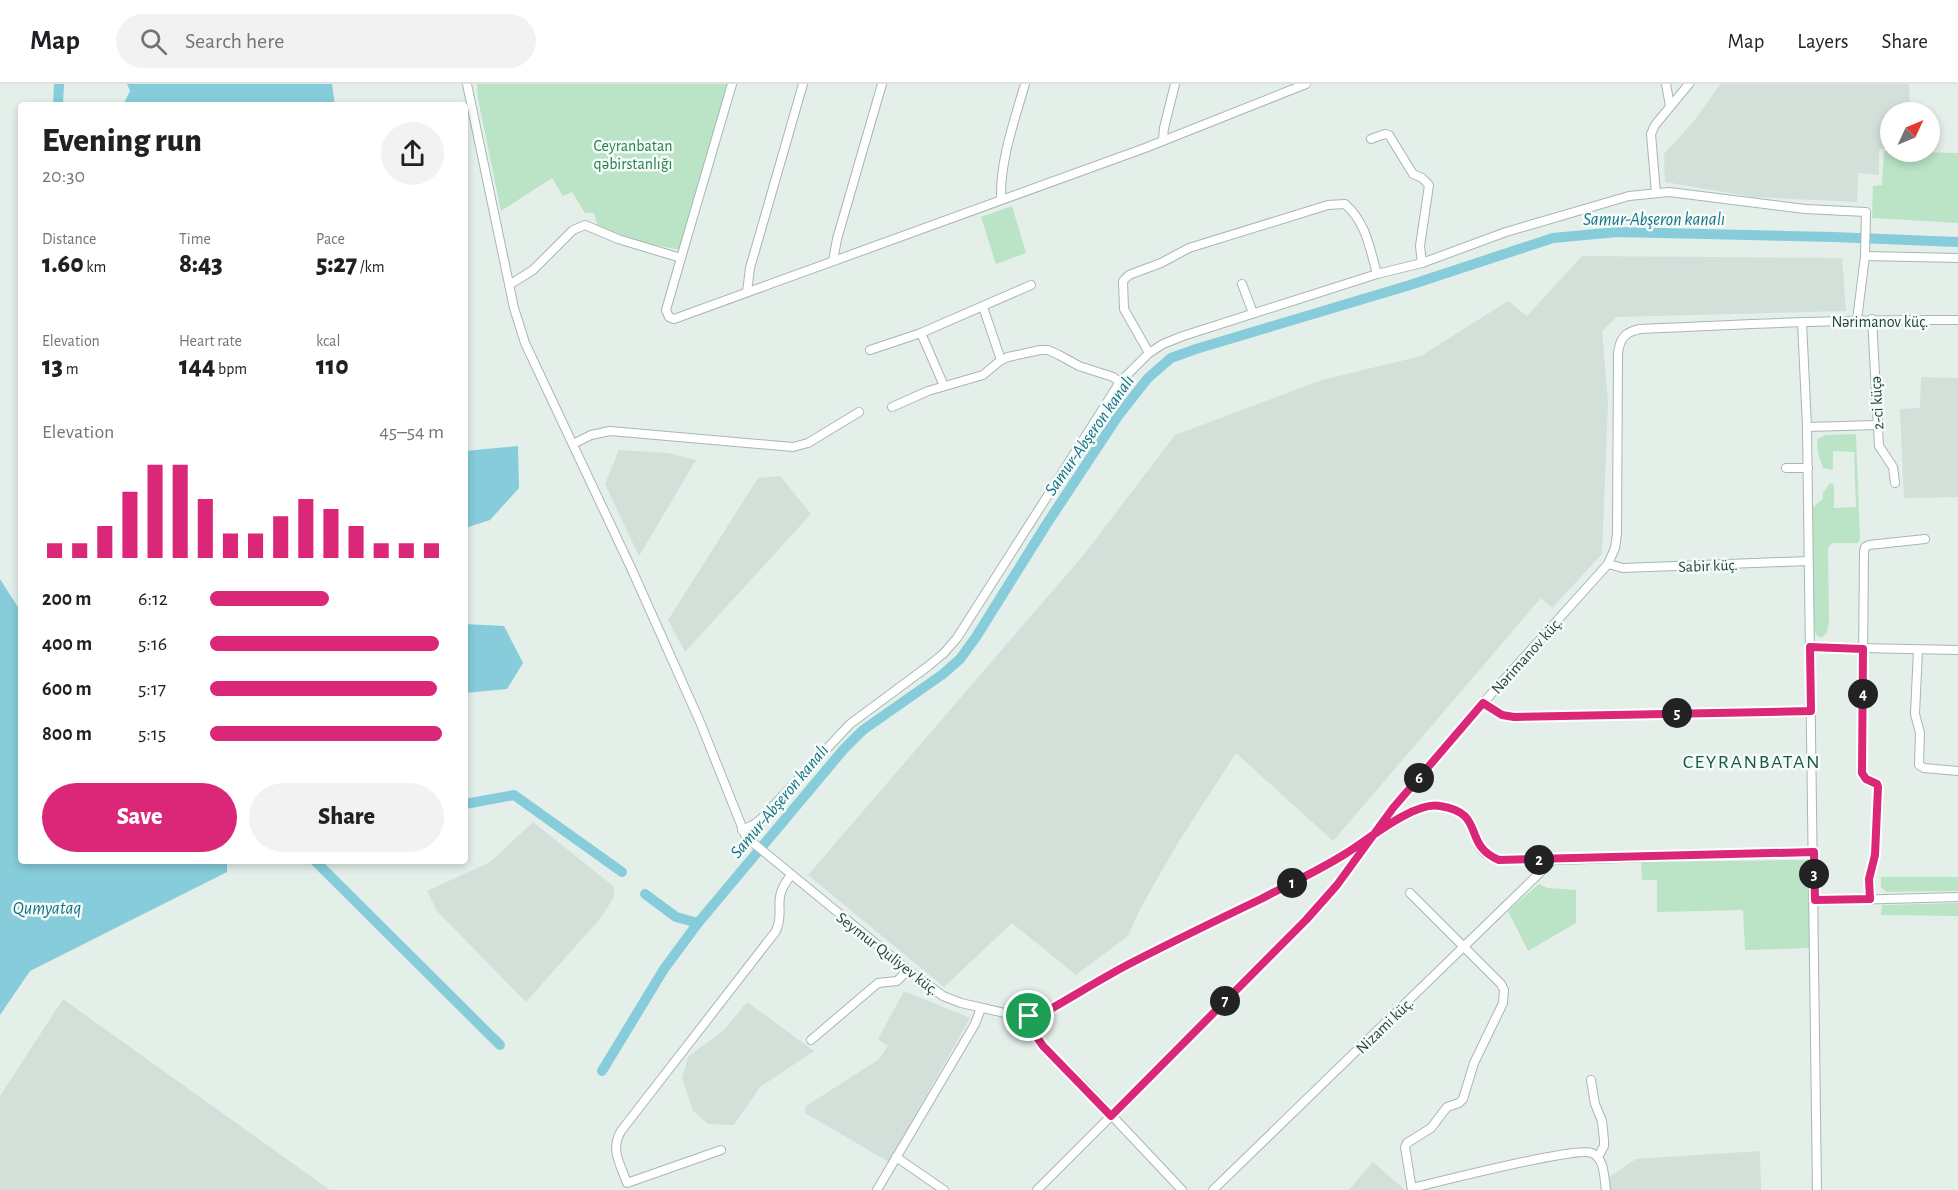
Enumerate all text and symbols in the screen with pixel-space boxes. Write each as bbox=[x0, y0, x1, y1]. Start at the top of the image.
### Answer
search box bbox=[116, 14, 536, 68]
icon: search bbox=[137, 25, 170, 58]
text: Map bbox=[30, 27, 80, 55]
text: Search here bbox=[185, 30, 284, 52]
text: Map bbox=[1728, 31, 1764, 52]
text: Layers bbox=[1797, 31, 1848, 52]
text: Share bbox=[1881, 31, 1928, 52]
north arrow bbox=[1880, 102, 1940, 162]
map controls bbox=[1880, 102, 1940, 162]
button: share bbox=[381, 122, 444, 185]
text: Evening run bbox=[42, 125, 202, 158]
park label: Ceyranbatan qəbirstanlığı bbox=[594, 138, 672, 172]
text: 20:30 bbox=[42, 166, 85, 186]
water label: Samur-Abşeron kanalı bbox=[1583, 211, 1725, 229]
text: Distance bbox=[42, 231, 96, 247]
text: Time bbox=[179, 231, 211, 247]
text: Pace bbox=[316, 231, 345, 247]
text: 1.60 bbox=[42, 251, 84, 277]
text: 8:43 bbox=[179, 251, 223, 277]
text: 5:27 bbox=[316, 251, 357, 277]
text: km bbox=[84, 259, 106, 275]
text: /km bbox=[357, 259, 385, 275]
street label: Nərimanov küç. bbox=[1832, 314, 1928, 330]
text: Elevation bbox=[42, 333, 100, 349]
text: Heart rate bbox=[179, 333, 242, 349]
text: kcal bbox=[316, 333, 340, 349]
text: 13 bbox=[42, 353, 63, 379]
text: 144 bbox=[179, 353, 215, 379]
text: 110 bbox=[316, 353, 349, 379]
text: m bbox=[63, 361, 78, 377]
text: bpm bbox=[215, 361, 247, 377]
water label: Samur-Abşeron kanalı bbox=[1042, 372, 1138, 499]
street label: 2-ci küçə bbox=[1868, 376, 1886, 430]
text: Elevation bbox=[42, 422, 114, 442]
text: 45–54 m bbox=[379, 422, 444, 442]
street label: Sabir küç. bbox=[1678, 557, 1738, 575]
text: 200 m bbox=[42, 589, 91, 609]
text: 6:12 bbox=[138, 589, 168, 609]
street label: Nərimanov küç. bbox=[1488, 614, 1565, 697]
text: 400 m bbox=[42, 634, 92, 654]
text: 5:16 bbox=[138, 634, 167, 654]
text: 600 m bbox=[42, 679, 92, 699]
text: 5:17 bbox=[138, 679, 166, 699]
pin: 4 bbox=[1848, 679, 1878, 709]
text: 4 bbox=[1859, 686, 1867, 702]
pin: 5 bbox=[1662, 698, 1692, 728]
text: 5 bbox=[1674, 705, 1680, 721]
text: 800 m bbox=[42, 724, 92, 744]
text: 5:15 bbox=[138, 724, 166, 744]
water label: Samur-Abşeron kanalı bbox=[727, 741, 832, 862]
district label: CEYRANBATAN bbox=[1683, 752, 1821, 772]
pin: 6 bbox=[1404, 763, 1434, 793]
text: 6 bbox=[1415, 770, 1423, 786]
button: Save bbox=[42, 783, 237, 852]
button: Share bbox=[249, 783, 444, 852]
pin: 2 bbox=[1524, 845, 1554, 875]
text: 2 bbox=[1535, 852, 1543, 868]
pin: 3 bbox=[1799, 859, 1829, 889]
text: 3 bbox=[1811, 866, 1817, 882]
pin: 1 bbox=[1277, 868, 1307, 898]
text: 1 bbox=[1289, 875, 1295, 891]
water label: Qumyataq bbox=[13, 900, 81, 918]
street label: Seymur Quliyev küç. bbox=[833, 909, 941, 999]
pin: 7 bbox=[1210, 986, 1240, 1016]
pin bbox=[1003, 990, 1054, 1041]
text: 7 bbox=[1222, 993, 1228, 1009]
street label: Nizami küç. bbox=[1353, 995, 1416, 1057]
icon: arrive bbox=[1012, 999, 1045, 1032]

